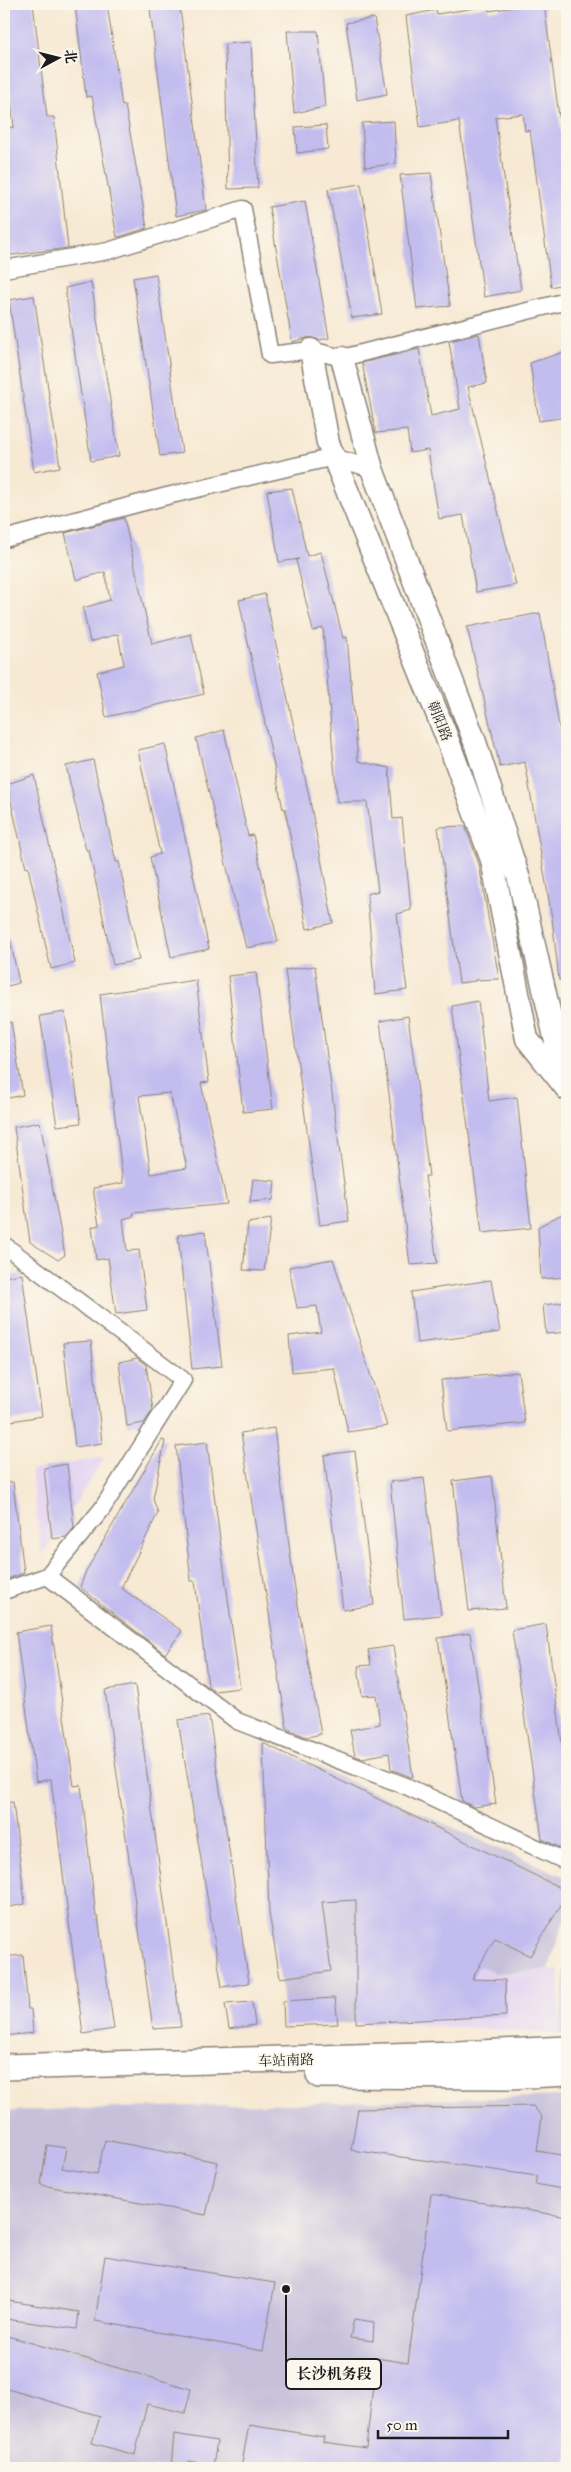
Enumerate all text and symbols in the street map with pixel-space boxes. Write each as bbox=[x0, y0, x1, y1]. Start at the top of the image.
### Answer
north arrow bbox=[32, 32, 82, 82]
text: 北 bbox=[61, 48, 80, 64]
street label: 朝阳路 bbox=[424, 699, 455, 744]
street label: 车站南路 bbox=[258, 2051, 314, 2070]
callout: 长沙机务段 bbox=[286, 2359, 381, 2389]
text: 长沙机务段 bbox=[296, 2365, 372, 2383]
scale bar bbox=[378, 2407, 508, 2439]
text: 50 m bbox=[386, 2416, 418, 2434]

